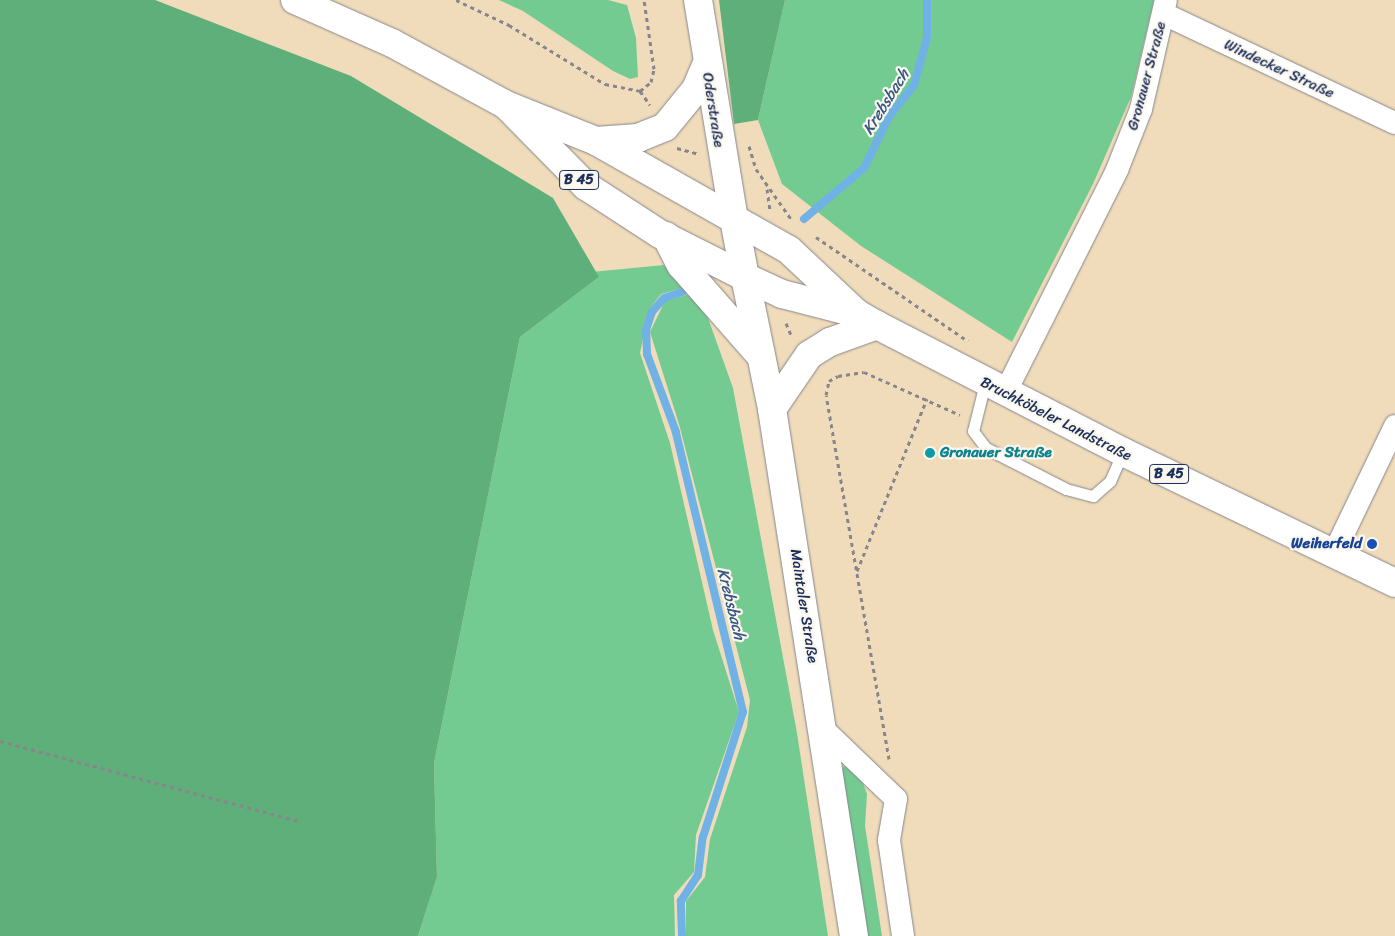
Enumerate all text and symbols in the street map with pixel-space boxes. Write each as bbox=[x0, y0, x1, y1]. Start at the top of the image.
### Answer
street label: Gronauer Straße bbox=[1124, 19, 1170, 133]
street label: Windecker Straße bbox=[1221, 36, 1337, 102]
water label: Krebsbach bbox=[859, 66, 913, 138]
street label: Oderstraße bbox=[698, 71, 728, 149]
road number: B 45 bbox=[559, 168, 599, 192]
street label: Bruchköbeler Landstraße bbox=[978, 373, 1134, 465]
place label: Gronauer Straße bbox=[940, 444, 1052, 462]
marker: Gronauer Straße bbox=[924, 447, 936, 459]
road number: B 45 bbox=[1149, 462, 1189, 486]
place label: Weiherfeld bbox=[1291, 535, 1362, 553]
marker: Weiherfeld bbox=[1366, 538, 1378, 550]
street label: Maintaler Straße bbox=[786, 547, 822, 665]
water label: Krebsbach bbox=[713, 566, 749, 642]

